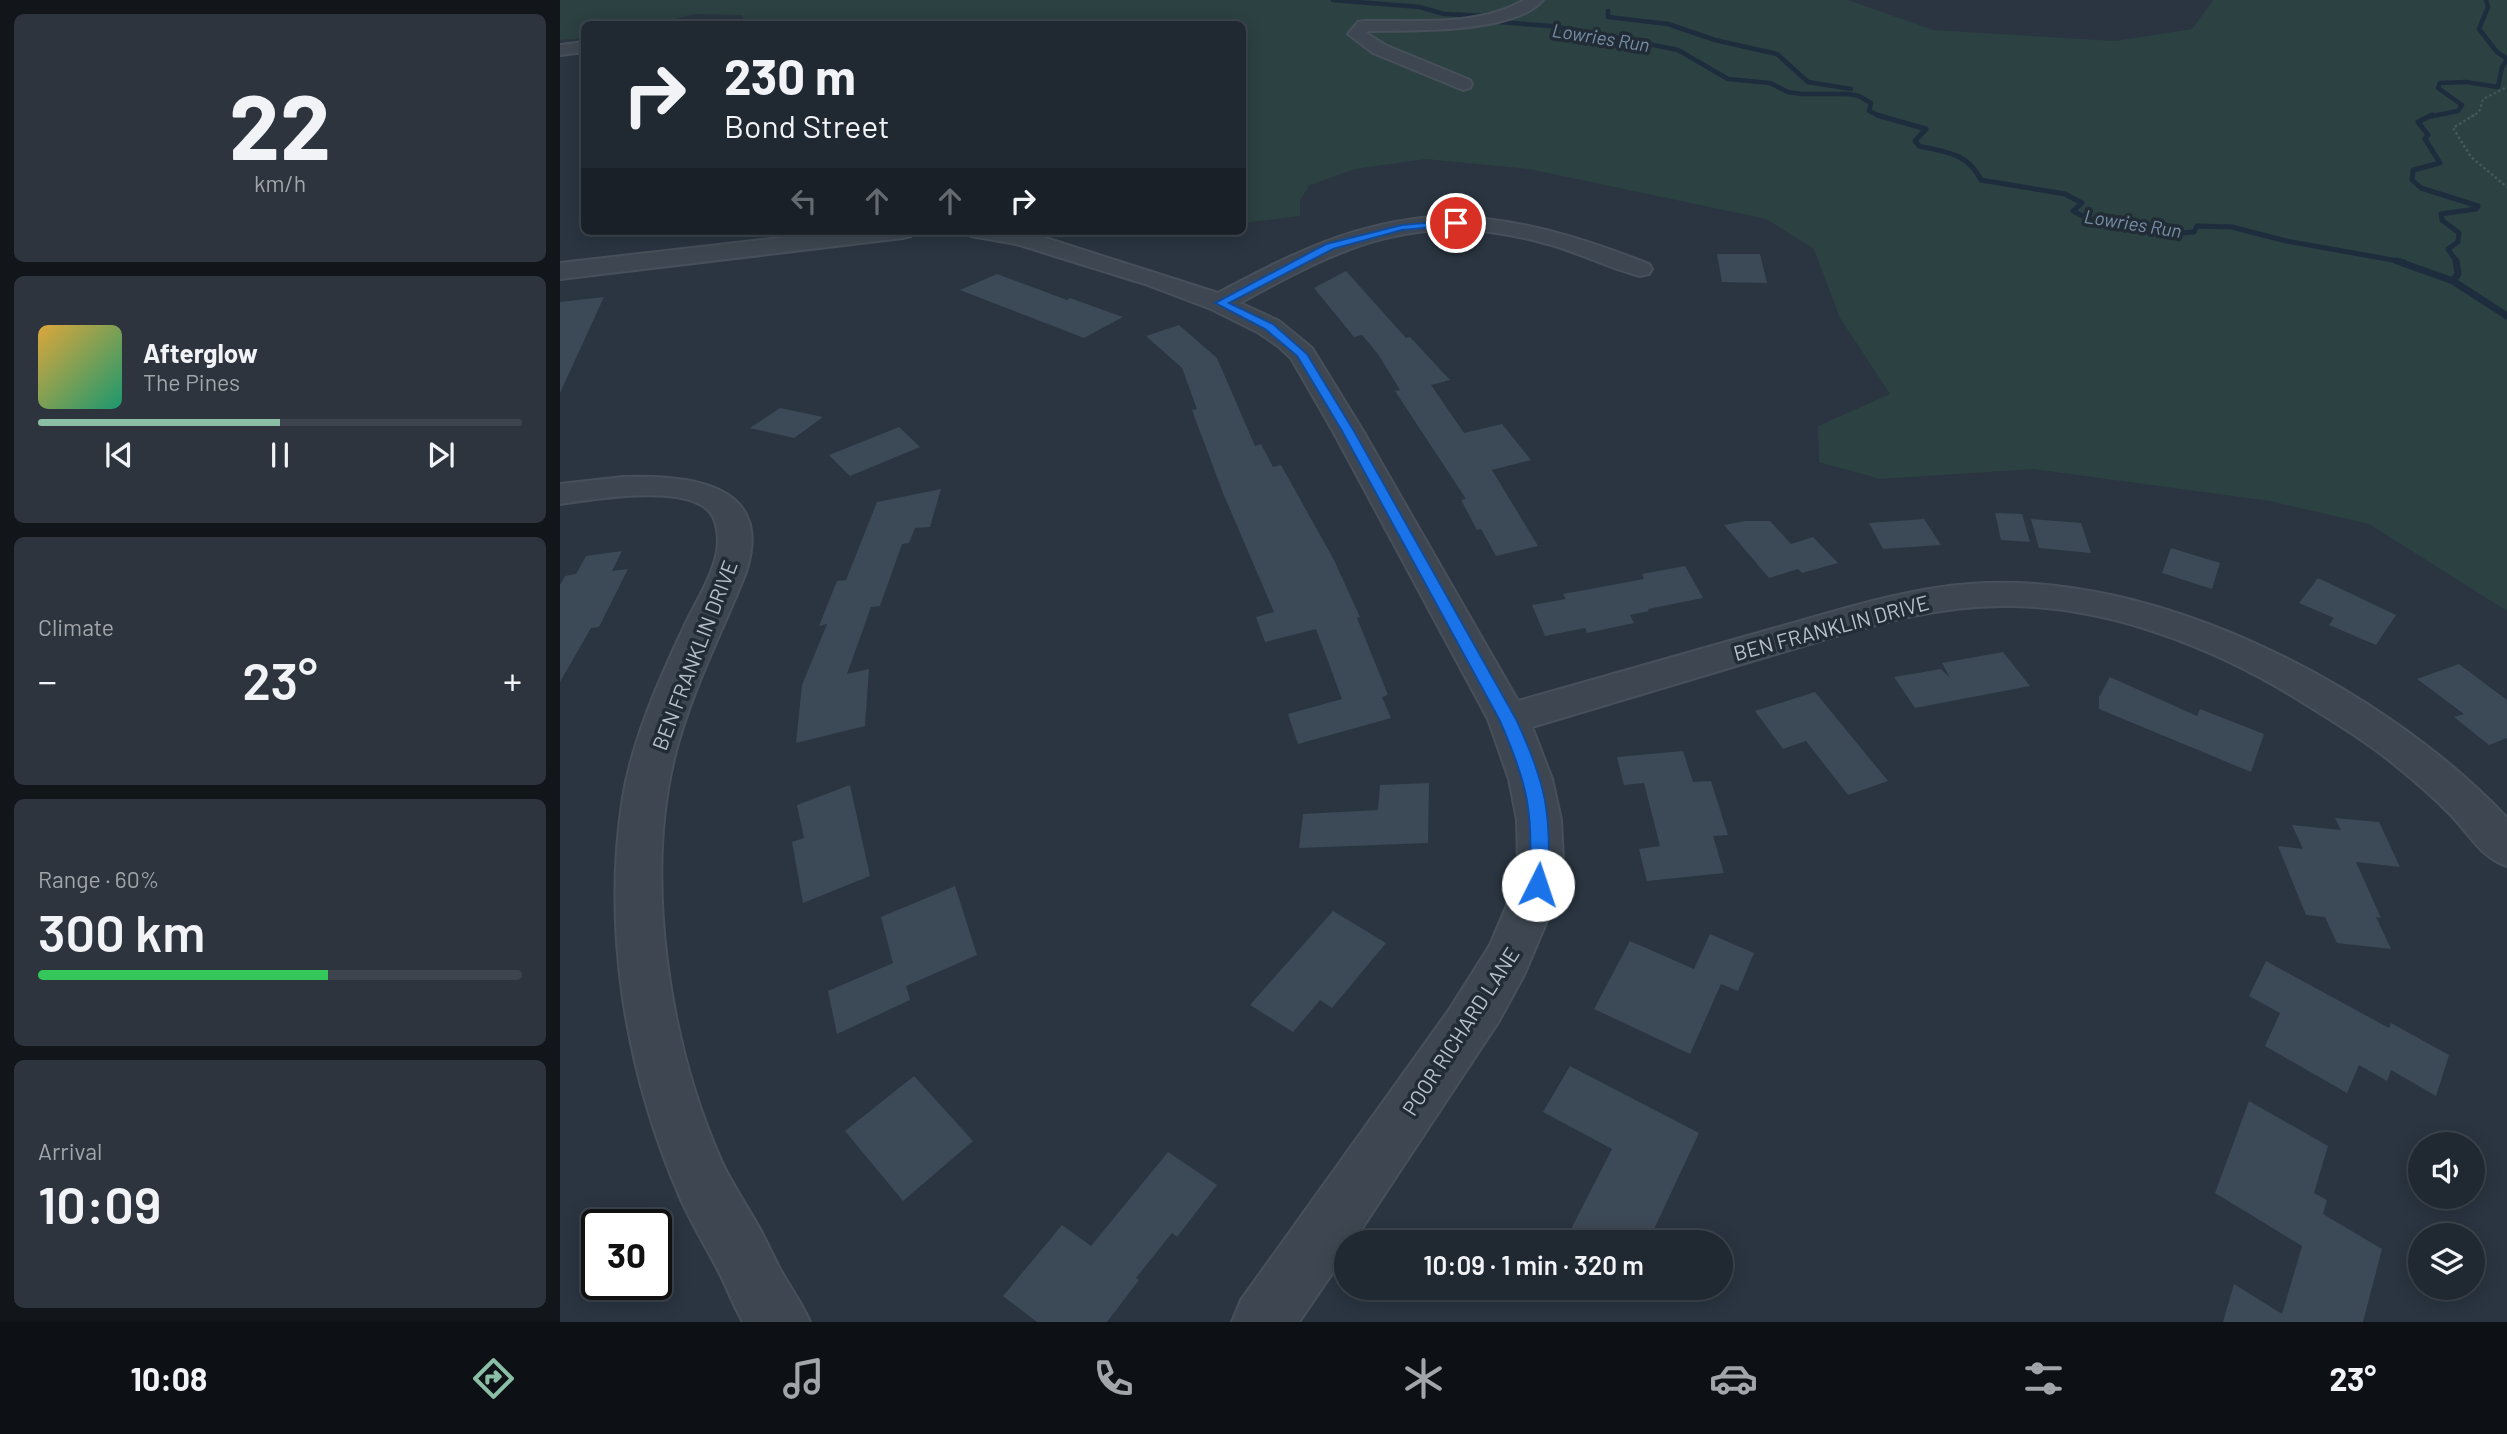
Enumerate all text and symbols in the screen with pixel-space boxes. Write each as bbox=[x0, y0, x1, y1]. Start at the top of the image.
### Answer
water label: Lowries Run bbox=[1551, 18, 1651, 56]
text: 230 m bbox=[724, 46, 856, 105]
icon: right bbox=[609, 49, 700, 140]
text: 22 bbox=[229, 69, 331, 178]
text: Bond Street bbox=[724, 106, 890, 144]
text: km/h bbox=[254, 169, 306, 197]
icon: left bbox=[785, 182, 823, 220]
icon: ahead bbox=[858, 182, 896, 220]
icon: ahead bbox=[931, 182, 969, 220]
icon: right bbox=[1004, 182, 1042, 220]
pin bbox=[1426, 193, 1486, 253]
icon: arrive bbox=[1437, 204, 1475, 242]
water label: Lowries Run bbox=[2083, 204, 2183, 242]
text: Afterglow bbox=[143, 337, 258, 368]
text: The Pines bbox=[143, 368, 240, 396]
icon: previous bbox=[100, 436, 138, 474]
icon: pause bbox=[261, 436, 299, 474]
icon: next bbox=[422, 436, 460, 474]
street label: BEN FRANKLIN DRIVE bbox=[646, 556, 742, 754]
street label: BEN FRANKLIN DRIVE bbox=[1730, 589, 1932, 665]
text: Climate bbox=[38, 613, 114, 641]
text: 23° bbox=[242, 648, 318, 710]
text: − bbox=[38, 657, 57, 703]
text: + bbox=[503, 657, 522, 703]
position arrow bbox=[1501, 848, 1575, 922]
text: Range · 60% bbox=[38, 865, 159, 893]
text: 300 km bbox=[38, 900, 205, 962]
street label: POOR RICHARD LANE bbox=[1396, 942, 1524, 1120]
map controls bbox=[2408, 1132, 2485, 1300]
button: sound bbox=[2408, 1132, 2485, 1209]
text: Arrival bbox=[38, 1137, 102, 1165]
text: 10:09 bbox=[38, 1172, 161, 1234]
speed limit sign: 30 bbox=[581, 1209, 672, 1300]
button: layers bbox=[2408, 1223, 2485, 1300]
text: 10:09 · 1 min · 320 m bbox=[1423, 1249, 1644, 1280]
icon: directions bbox=[469, 1354, 518, 1403]
icon: music bbox=[779, 1354, 828, 1403]
icon: phone bbox=[1089, 1354, 1138, 1403]
icon: climate bbox=[1399, 1354, 1448, 1403]
icon: car bbox=[1709, 1354, 1758, 1403]
icon: filters bbox=[2019, 1354, 2068, 1403]
text: 10:08 bbox=[131, 1359, 207, 1397]
text: 23° bbox=[2330, 1359, 2376, 1397]

